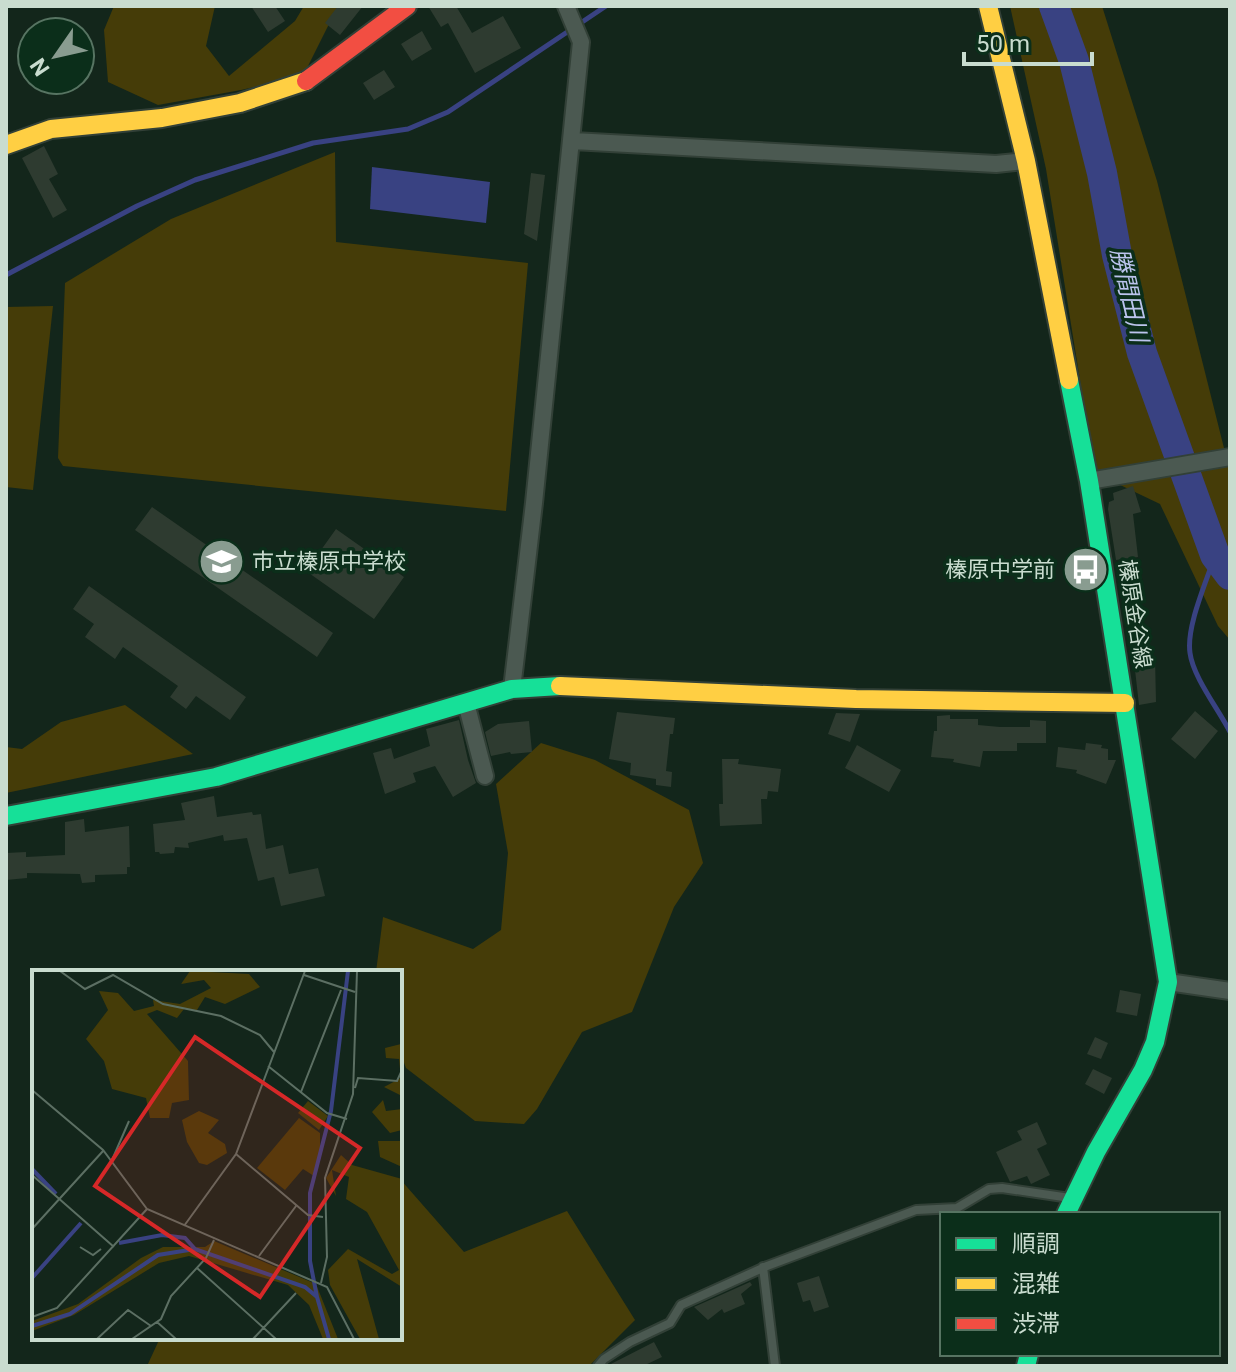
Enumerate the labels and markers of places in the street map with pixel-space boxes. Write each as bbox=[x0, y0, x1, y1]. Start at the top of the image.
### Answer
school or university icon: 市立榛原中学校 bbox=[197, 537, 245, 585]
bus stop icon: 榛原中学前 bbox=[1062, 545, 1110, 593]
place label: 市立榛原中学校 bbox=[252, 549, 406, 574]
place label: 榛原中学前 bbox=[945, 557, 1055, 582]

